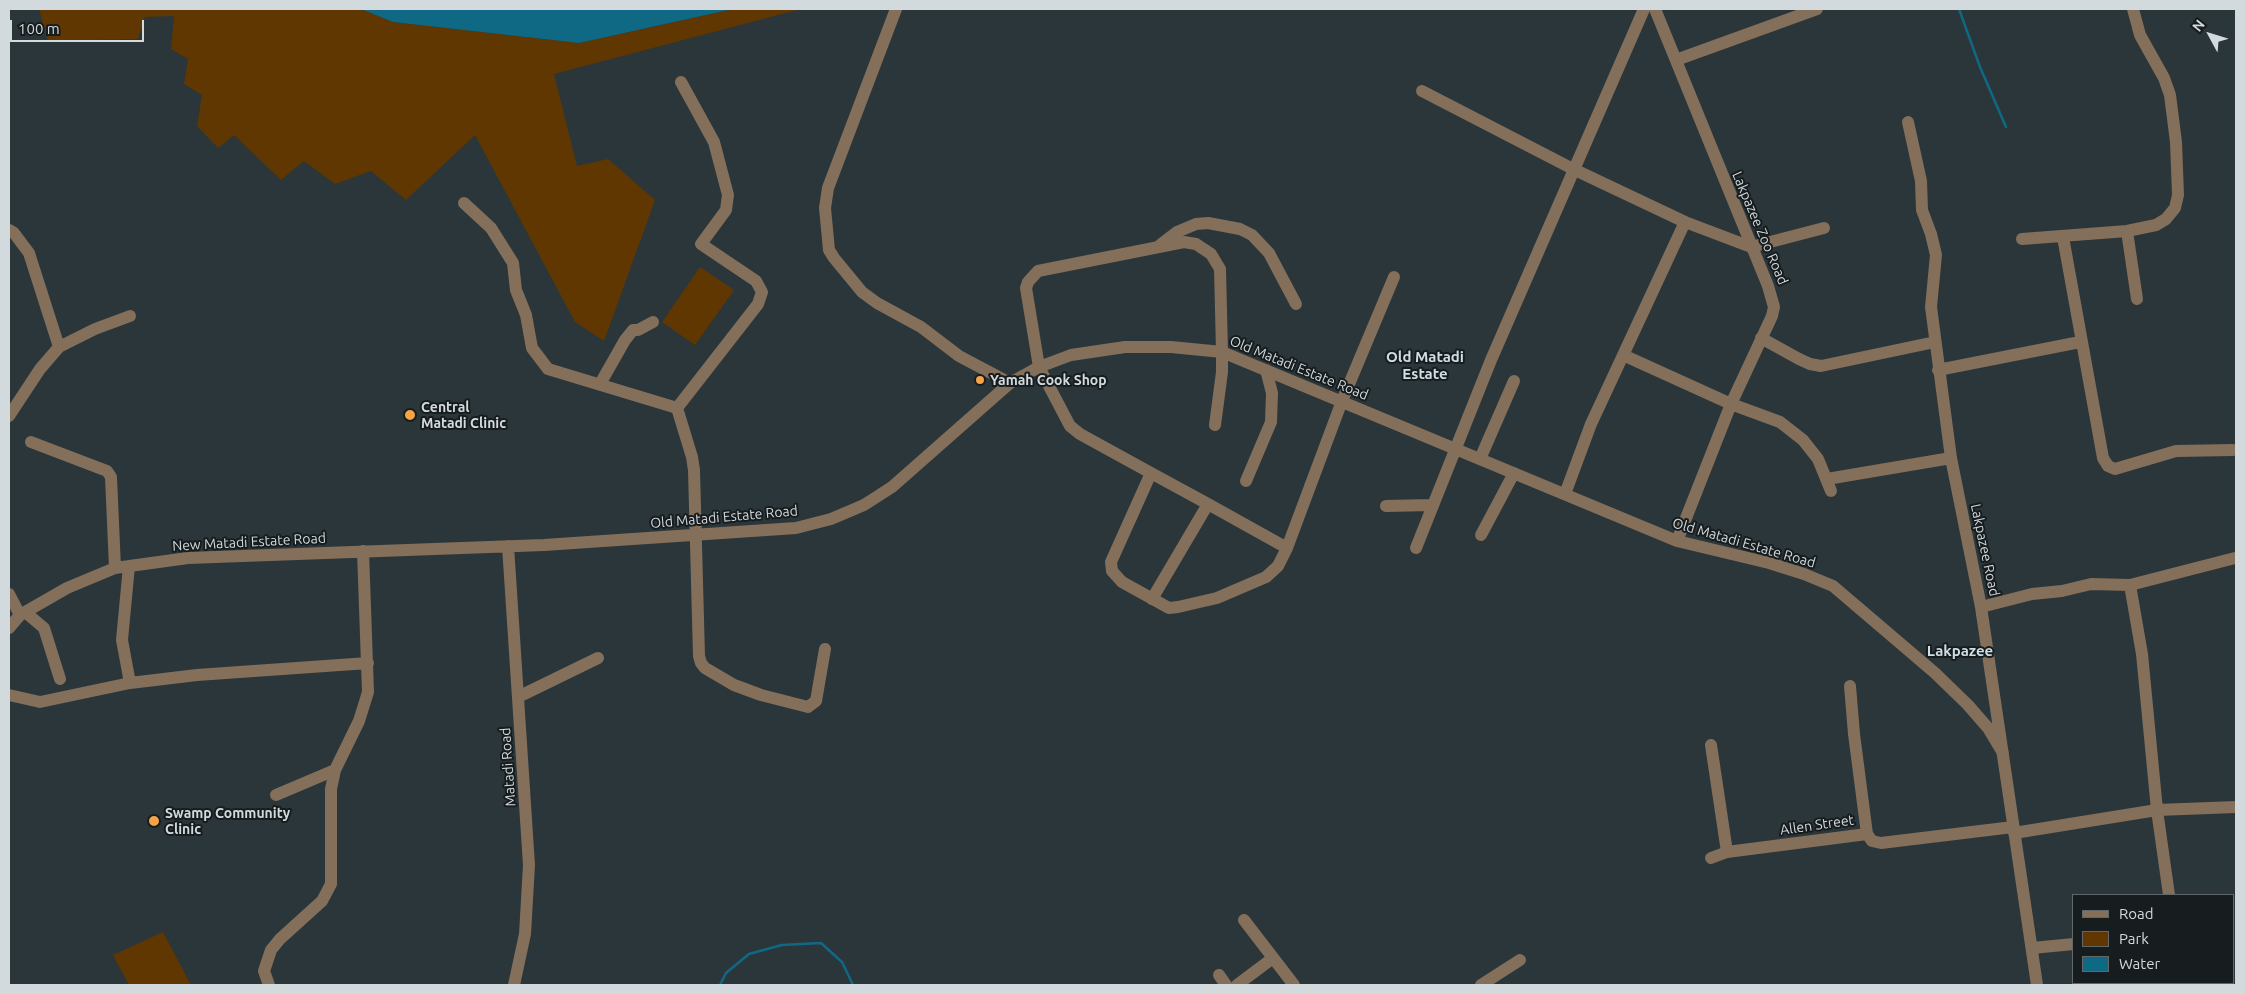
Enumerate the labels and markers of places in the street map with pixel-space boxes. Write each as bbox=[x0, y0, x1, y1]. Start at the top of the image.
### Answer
place label: Yamah Cook Shop bbox=[990, 372, 1107, 388]
marker: Yamah Cook Shop bbox=[974, 374, 986, 386]
place label: Central Matadi Clinic bbox=[421, 399, 506, 432]
marker: Central Matadi Clinic bbox=[403, 408, 417, 422]
place label: Swamp Community Clinic bbox=[165, 805, 290, 838]
marker: Swamp Community Clinic bbox=[147, 814, 161, 828]

